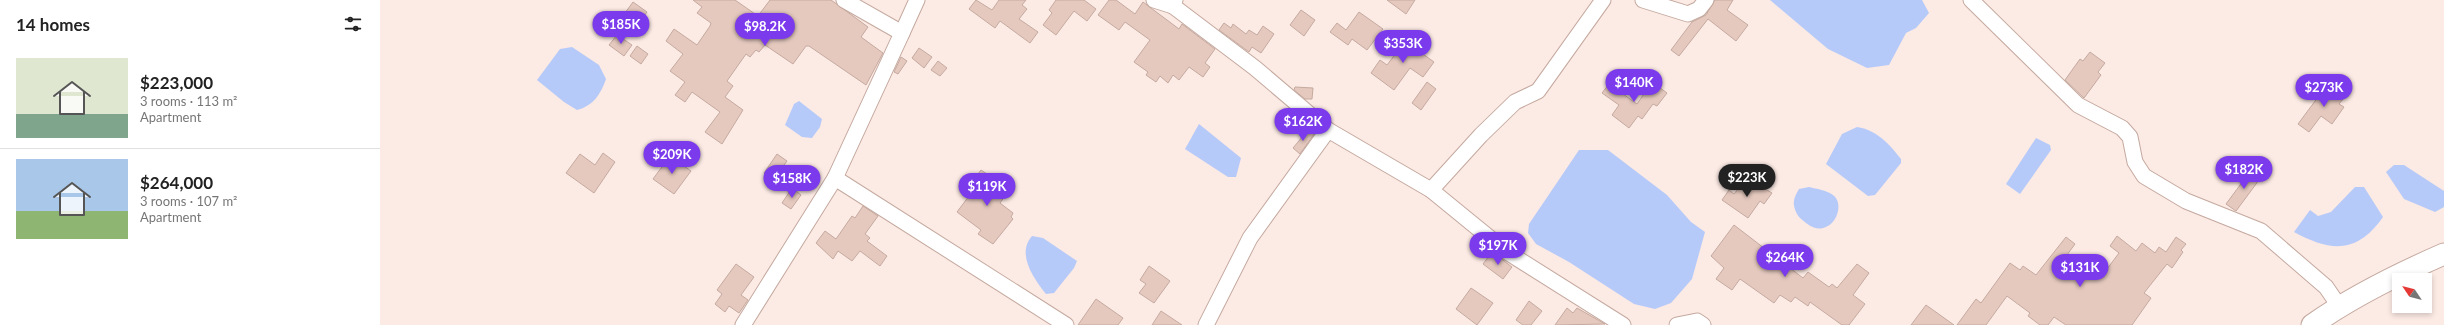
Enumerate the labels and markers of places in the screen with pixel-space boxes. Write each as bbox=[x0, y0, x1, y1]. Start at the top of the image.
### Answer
pin: $185K bbox=[593, 11, 649, 45]
pin: $98.2K bbox=[732, 13, 798, 47]
pin: $353K bbox=[1375, 30, 1431, 64]
pin: $140K bbox=[1606, 69, 1662, 103]
pin: $273K bbox=[2296, 74, 2352, 108]
pin: $162K bbox=[1275, 108, 1331, 142]
pin: $209K bbox=[644, 141, 700, 175]
pin: $182K bbox=[2216, 156, 2272, 190]
pin: $223K bbox=[1719, 164, 1775, 198]
pin: $158K bbox=[764, 165, 820, 199]
pin: $119K bbox=[959, 173, 1015, 207]
pin: $197K bbox=[1470, 232, 1526, 266]
pin: $264K bbox=[1757, 244, 1813, 278]
pin: $131K bbox=[2052, 254, 2108, 288]

